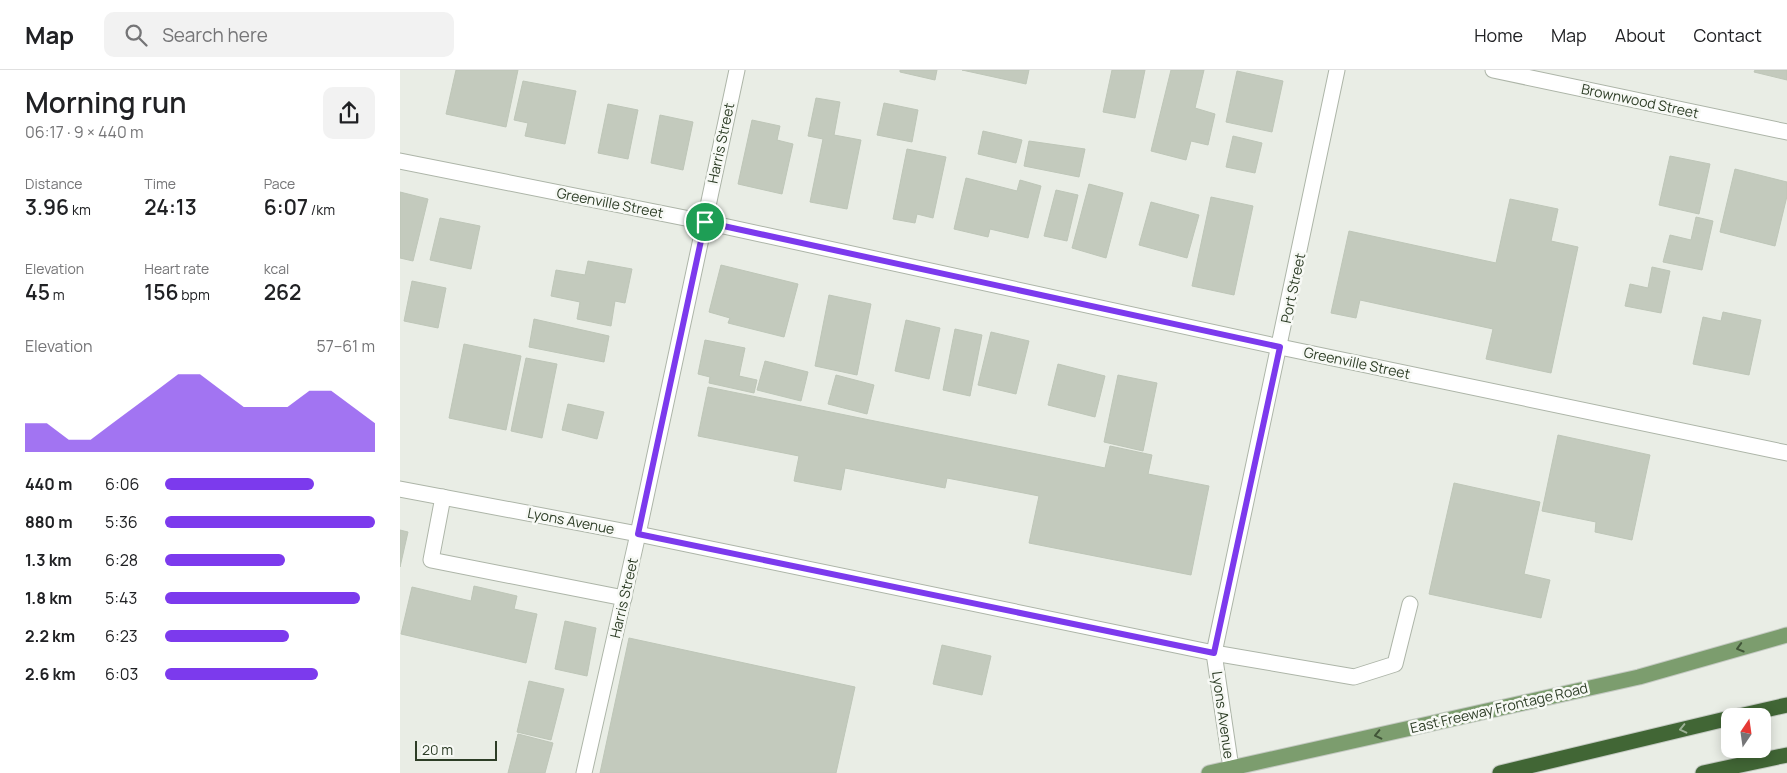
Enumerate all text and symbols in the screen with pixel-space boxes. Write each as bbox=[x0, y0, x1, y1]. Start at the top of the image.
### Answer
search box bbox=[104, 12, 454, 57]
text: Map bbox=[25, 18, 74, 51]
icon: search bbox=[122, 21, 150, 49]
text: Search here bbox=[162, 22, 268, 48]
text: Home bbox=[1474, 23, 1523, 47]
text: Map bbox=[1551, 23, 1587, 47]
text: About bbox=[1615, 23, 1665, 47]
text: Contact bbox=[1693, 23, 1762, 47]
street label: Brownwood Street bbox=[1580, 79, 1701, 122]
text: Morning run bbox=[25, 83, 186, 121]
button: share bbox=[323, 87, 375, 139]
street label: Harris Street bbox=[703, 100, 738, 185]
text: 06:17 · 9 × 440 m bbox=[25, 121, 143, 143]
text: Distance bbox=[25, 174, 82, 193]
text: Time bbox=[144, 174, 176, 193]
text: Pace bbox=[264, 174, 295, 193]
street label: Greenville Street bbox=[555, 183, 665, 222]
text: 3.96 bbox=[25, 193, 69, 221]
text: 24:13 bbox=[144, 193, 197, 221]
text: 6:07 bbox=[264, 193, 308, 221]
text: km bbox=[69, 200, 91, 219]
text: /km bbox=[308, 200, 335, 219]
pin bbox=[684, 201, 726, 243]
icon: arrive bbox=[691, 208, 719, 236]
street label: Port Street bbox=[1276, 251, 1309, 325]
text: Elevation bbox=[25, 259, 84, 278]
text: Heart rate bbox=[144, 259, 209, 278]
text: kcal bbox=[264, 259, 289, 278]
text: 45 bbox=[25, 278, 50, 306]
text: 156 bbox=[144, 278, 179, 306]
text: 262 bbox=[264, 278, 301, 306]
text: m bbox=[50, 285, 65, 304]
text: bpm bbox=[179, 285, 210, 304]
text: Elevation bbox=[25, 335, 93, 357]
text: 57–61 m bbox=[317, 335, 375, 357]
street label: Greenville Street bbox=[1302, 342, 1412, 383]
text: 440 m bbox=[25, 473, 72, 495]
text: 6:06 bbox=[105, 473, 139, 495]
street label: Lyons Avenue bbox=[526, 503, 616, 538]
text: 880 m bbox=[25, 511, 73, 533]
text: 5:36 bbox=[105, 511, 138, 533]
text: 1.3 km bbox=[25, 549, 72, 571]
text: 6:28 bbox=[105, 549, 138, 571]
street label: Harris Street bbox=[605, 555, 642, 640]
text: 1.8 km bbox=[25, 587, 72, 609]
text: 5:43 bbox=[105, 587, 137, 609]
text: 2.2 km bbox=[25, 625, 75, 647]
text: 6:23 bbox=[105, 625, 138, 647]
one-way arrow bbox=[1737, 643, 1745, 653]
text: 2.6 km bbox=[25, 663, 76, 685]
text: 6:03 bbox=[105, 663, 138, 685]
street label: Lyons Avenue bbox=[1208, 670, 1239, 760]
street label: East Freeway Frontage Road bbox=[1408, 678, 1590, 737]
north arrow bbox=[1721, 708, 1771, 758]
map controls bbox=[1721, 708, 1771, 758]
one-way arrow bbox=[1678, 723, 1687, 734]
one-way arrow bbox=[1374, 729, 1382, 740]
scale bar bbox=[415, 738, 498, 761]
text: 20 m bbox=[422, 740, 453, 759]

